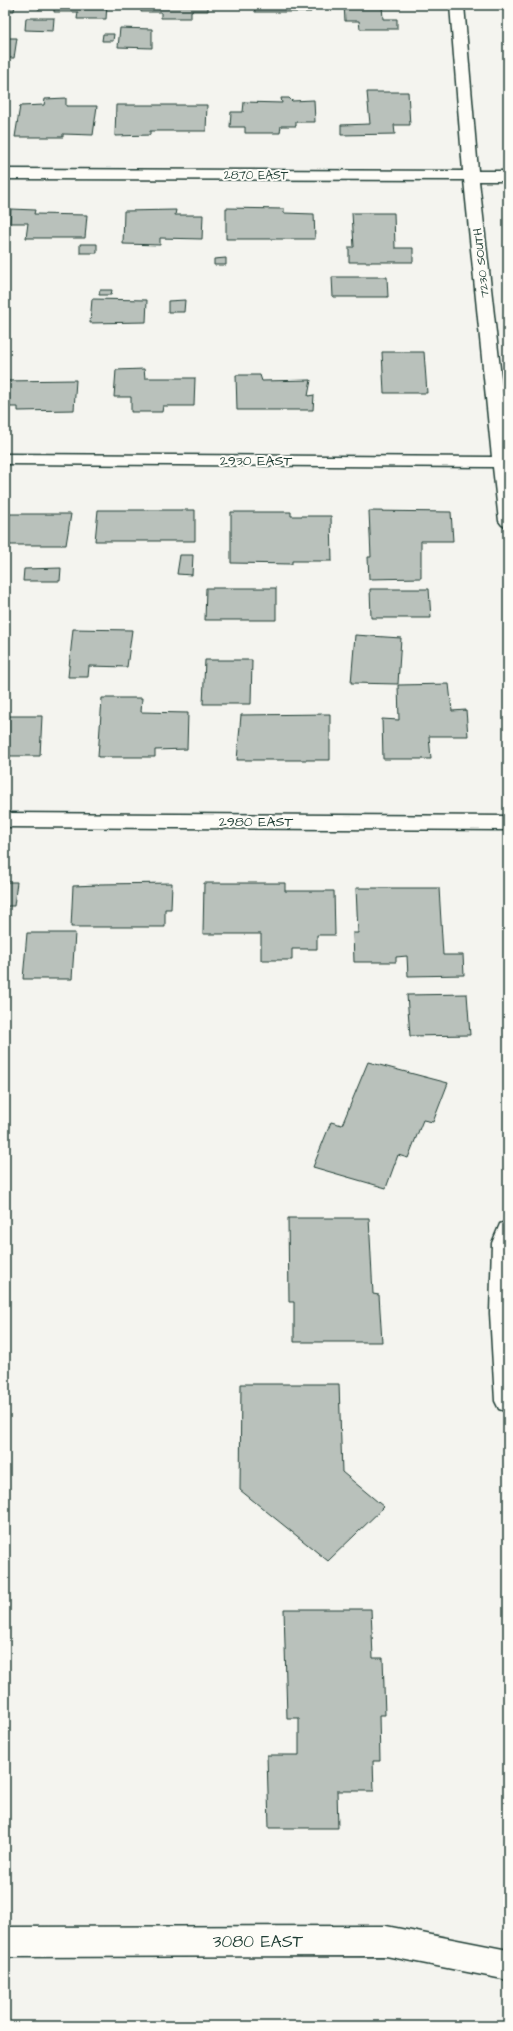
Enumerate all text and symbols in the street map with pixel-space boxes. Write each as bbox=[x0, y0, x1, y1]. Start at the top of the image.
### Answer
street label: 2870 EAST bbox=[224, 167, 289, 184]
street label: 7230 SOUTH bbox=[469, 227, 494, 299]
street label: 2930 EAST bbox=[220, 451, 293, 471]
street label: 2980 EAST bbox=[219, 812, 294, 832]
street label: 3080 EAST bbox=[213, 1930, 304, 1954]

